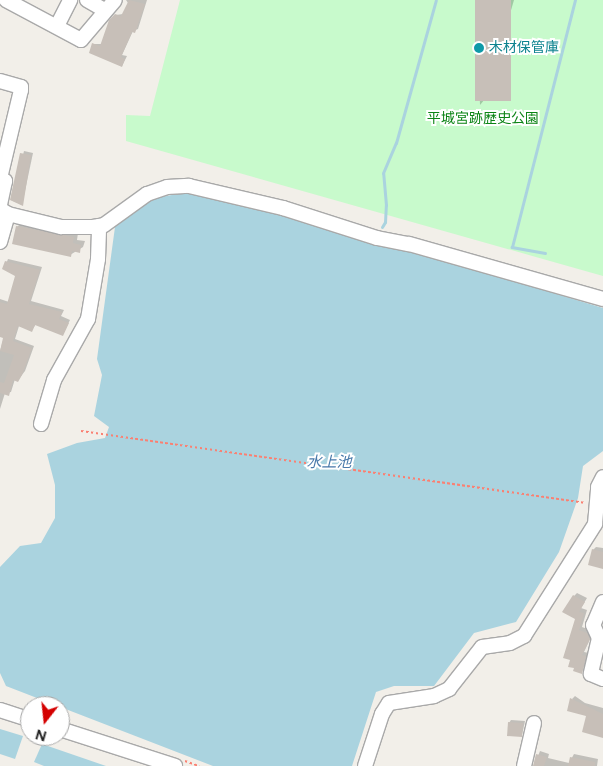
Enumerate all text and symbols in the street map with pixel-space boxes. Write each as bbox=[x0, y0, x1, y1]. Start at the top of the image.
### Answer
place label: 木材保管庫 bbox=[489, 40, 559, 56]
marker: 木材保管庫 bbox=[473, 42, 485, 54]
park label: 平城宮跡歴史公園 bbox=[427, 111, 539, 127]
water label: 水上池 bbox=[307, 454, 351, 472]
north arrow bbox=[20, 696, 70, 746]
text: N bbox=[33, 725, 49, 745]

